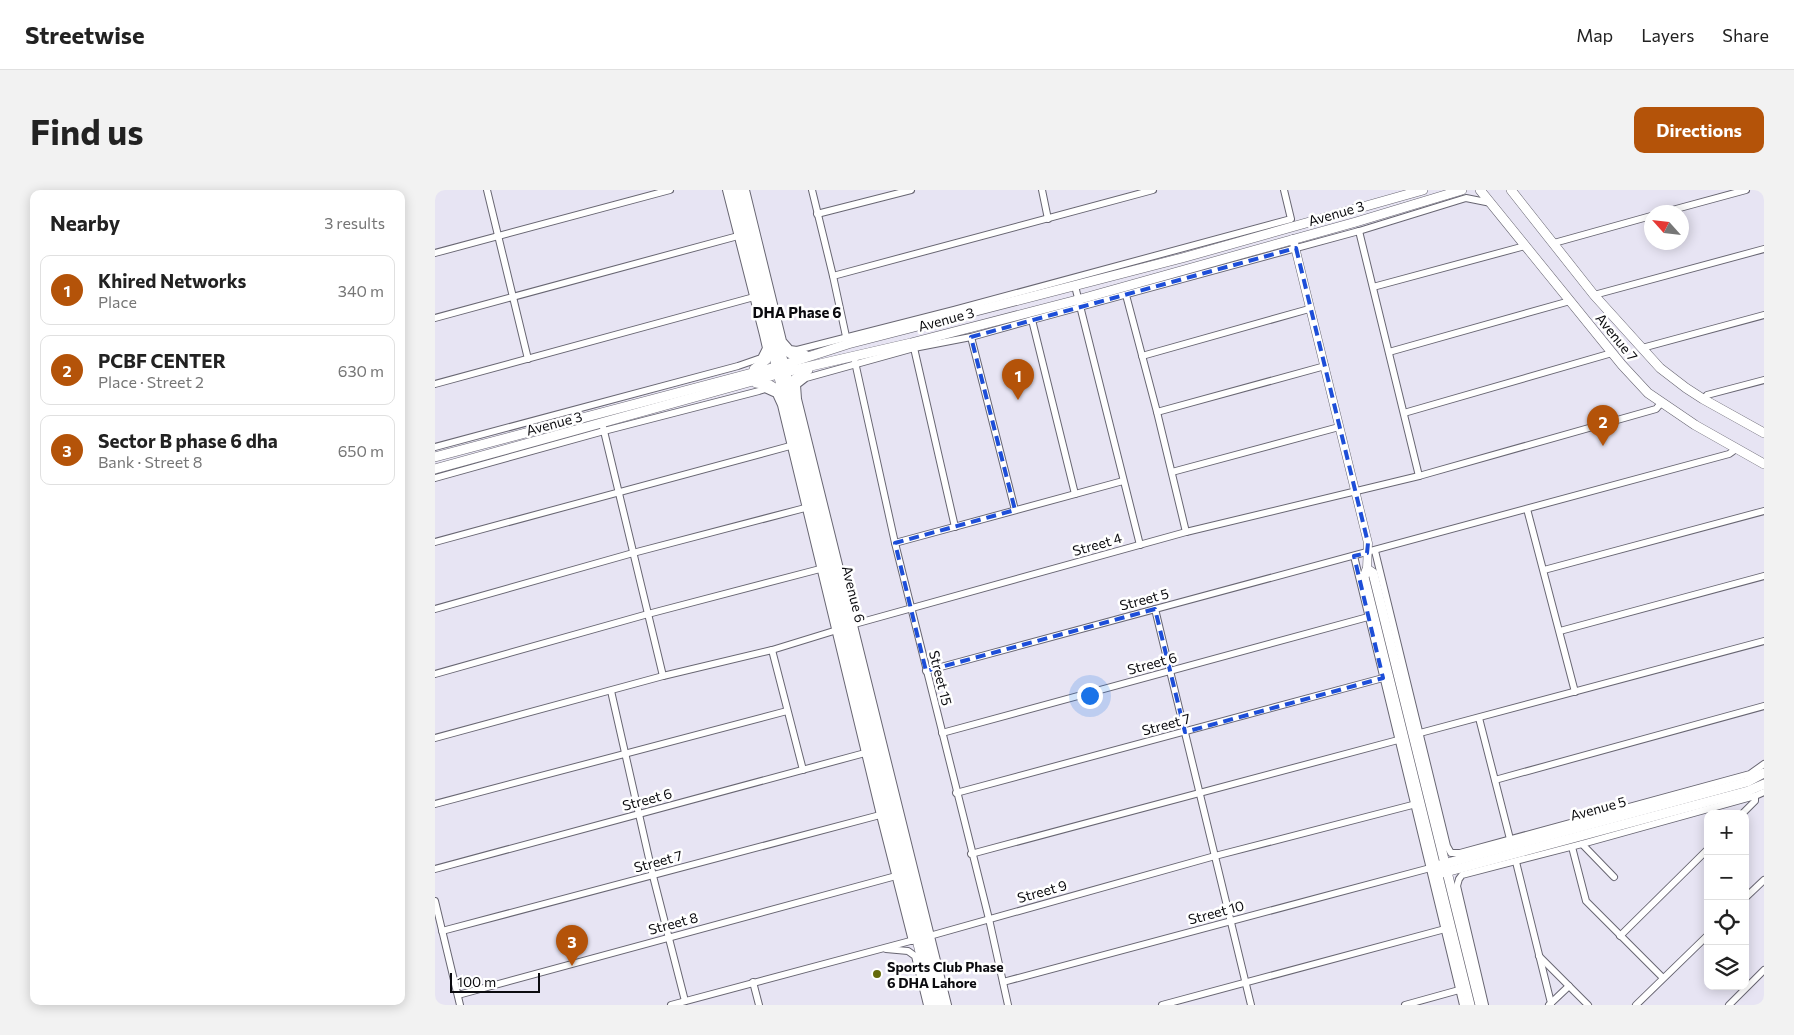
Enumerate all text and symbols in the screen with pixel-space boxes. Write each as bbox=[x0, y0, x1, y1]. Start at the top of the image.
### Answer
text: Streetwise bbox=[25, 20, 145, 49]
text: Map bbox=[1576, 24, 1613, 46]
text: Layers bbox=[1641, 24, 1694, 46]
text: Share bbox=[1722, 24, 1769, 46]
button: Directions bbox=[1634, 107, 1764, 153]
text: Find us bbox=[30, 109, 144, 152]
street label: Avenue 3 bbox=[1306, 197, 1366, 229]
north arrow bbox=[1644, 205, 1689, 250]
text: Nearby bbox=[50, 210, 120, 235]
text: 3 results bbox=[324, 213, 385, 232]
text: Khired Networks bbox=[98, 269, 246, 292]
text: 1 bbox=[63, 281, 71, 300]
text: 340 m bbox=[338, 281, 384, 300]
text: Place bbox=[98, 292, 137, 311]
district label: DHA Phase 6 bbox=[752, 303, 842, 321]
street label: Avenue 3 bbox=[916, 303, 976, 335]
street label: Avenue 7 bbox=[1593, 310, 1641, 364]
text: PCBF CENTER bbox=[98, 349, 226, 372]
pin: 1 bbox=[1002, 359, 1034, 400]
text: 2 bbox=[62, 361, 72, 380]
text: 630 m bbox=[338, 361, 384, 380]
text: Place · Street 2 bbox=[98, 372, 204, 391]
pin: 2 bbox=[1587, 405, 1619, 446]
street label: Avenue 3 bbox=[524, 407, 584, 439]
text: Sector B phase 6 dha bbox=[98, 429, 278, 452]
text: 3 bbox=[62, 441, 72, 460]
text: 650 m bbox=[338, 441, 384, 460]
text: Bank · Street 8 bbox=[98, 452, 202, 471]
street label: Street 4 bbox=[1070, 529, 1124, 559]
street label: Avenue 6 bbox=[839, 564, 869, 624]
street label: Street 5 bbox=[1118, 584, 1170, 614]
street label: Street 6 bbox=[1125, 648, 1179, 678]
street label: Street 15 bbox=[926, 649, 956, 707]
your location bbox=[1077, 683, 1103, 709]
street label: Street 7 bbox=[1140, 709, 1192, 739]
street label: Street 6 bbox=[620, 784, 674, 814]
street label: Avenue 5 bbox=[1568, 792, 1628, 824]
map controls bbox=[1704, 810, 1749, 990]
button: + bbox=[1704, 810, 1749, 855]
street label: Street 7 bbox=[632, 846, 684, 876]
button: − bbox=[1704, 855, 1749, 900]
street label: Street 9 bbox=[1015, 876, 1069, 906]
street label: Street 10 bbox=[1186, 896, 1246, 928]
button: locate bbox=[1704, 900, 1749, 945]
street label: Street 8 bbox=[646, 908, 700, 938]
pin: 3 bbox=[556, 925, 588, 966]
button: layers bbox=[1704, 945, 1749, 990]
place label: Sports Club Phase 6 DHA Lahore bbox=[887, 958, 1004, 991]
marker: Sports Club Phase 6 DHA Lahore bbox=[871, 968, 883, 980]
scale bar bbox=[450, 970, 540, 993]
text: 100 m bbox=[457, 973, 496, 990]

